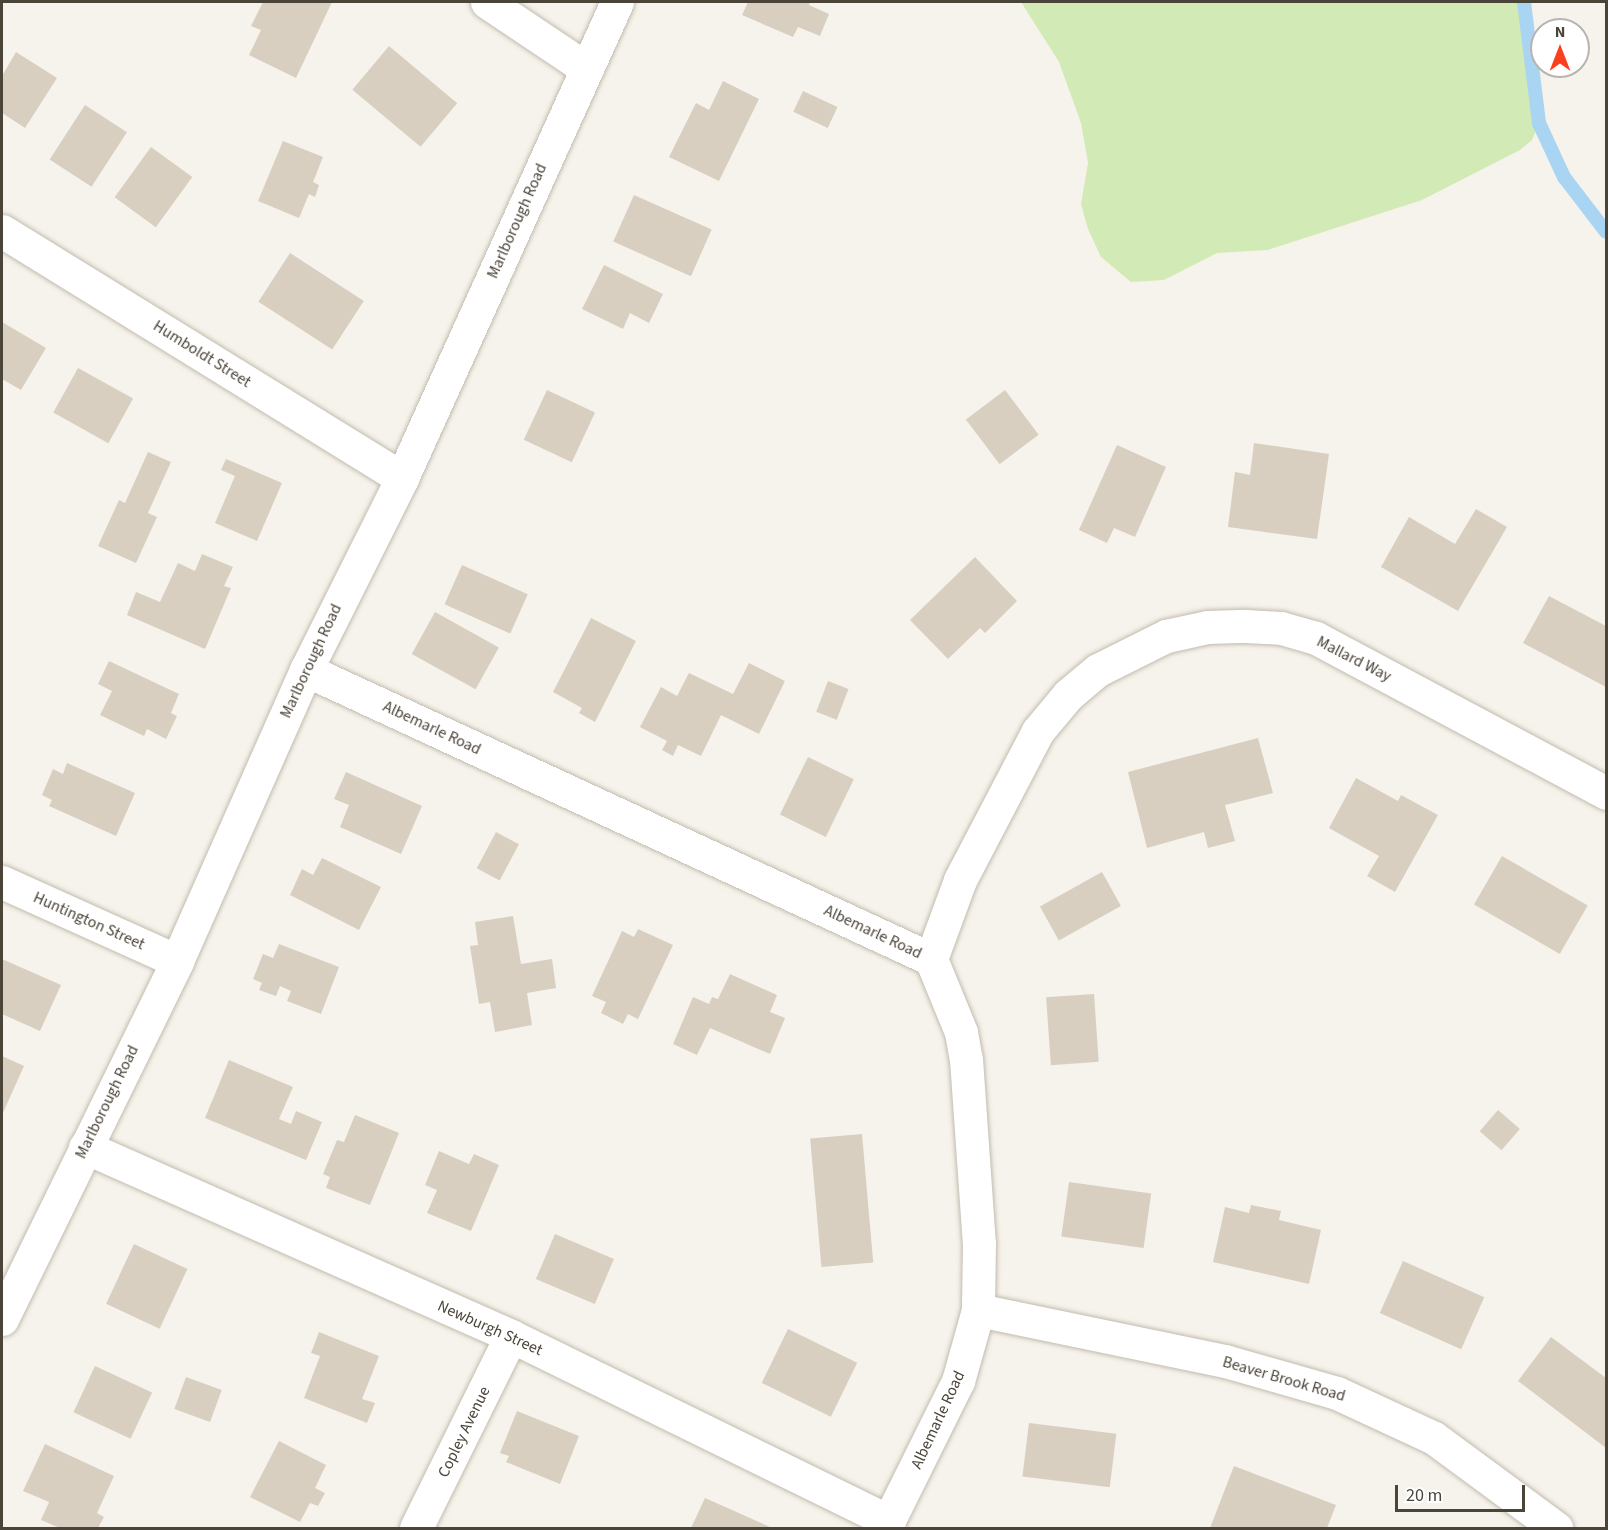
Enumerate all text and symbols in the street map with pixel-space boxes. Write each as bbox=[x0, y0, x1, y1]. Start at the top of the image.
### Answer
north arrow bbox=[1530, 18, 1590, 78]
text: N bbox=[1555, 21, 1565, 43]
street label: Marlborough Road bbox=[483, 160, 551, 282]
street label: Humboldt Street bbox=[150, 316, 254, 392]
street label: Marlborough Road bbox=[276, 601, 346, 721]
street label: Mallard Way bbox=[1313, 632, 1395, 686]
street label: Albemarle Road bbox=[380, 697, 484, 759]
street label: Huntington Street bbox=[30, 888, 148, 954]
street label: Albemarle Road bbox=[821, 901, 925, 963]
street label: Marlborough Road bbox=[71, 1042, 143, 1162]
street label: Newburgh Street bbox=[435, 1296, 545, 1360]
street label: Beaver Brook Road bbox=[1220, 1352, 1348, 1406]
street label: Albemarle Road bbox=[907, 1368, 969, 1472]
street label: Copley Avenue bbox=[434, 1383, 494, 1481]
scale bar bbox=[1398, 1473, 1528, 1511]
text: 20 m bbox=[1406, 1483, 1442, 1508]

